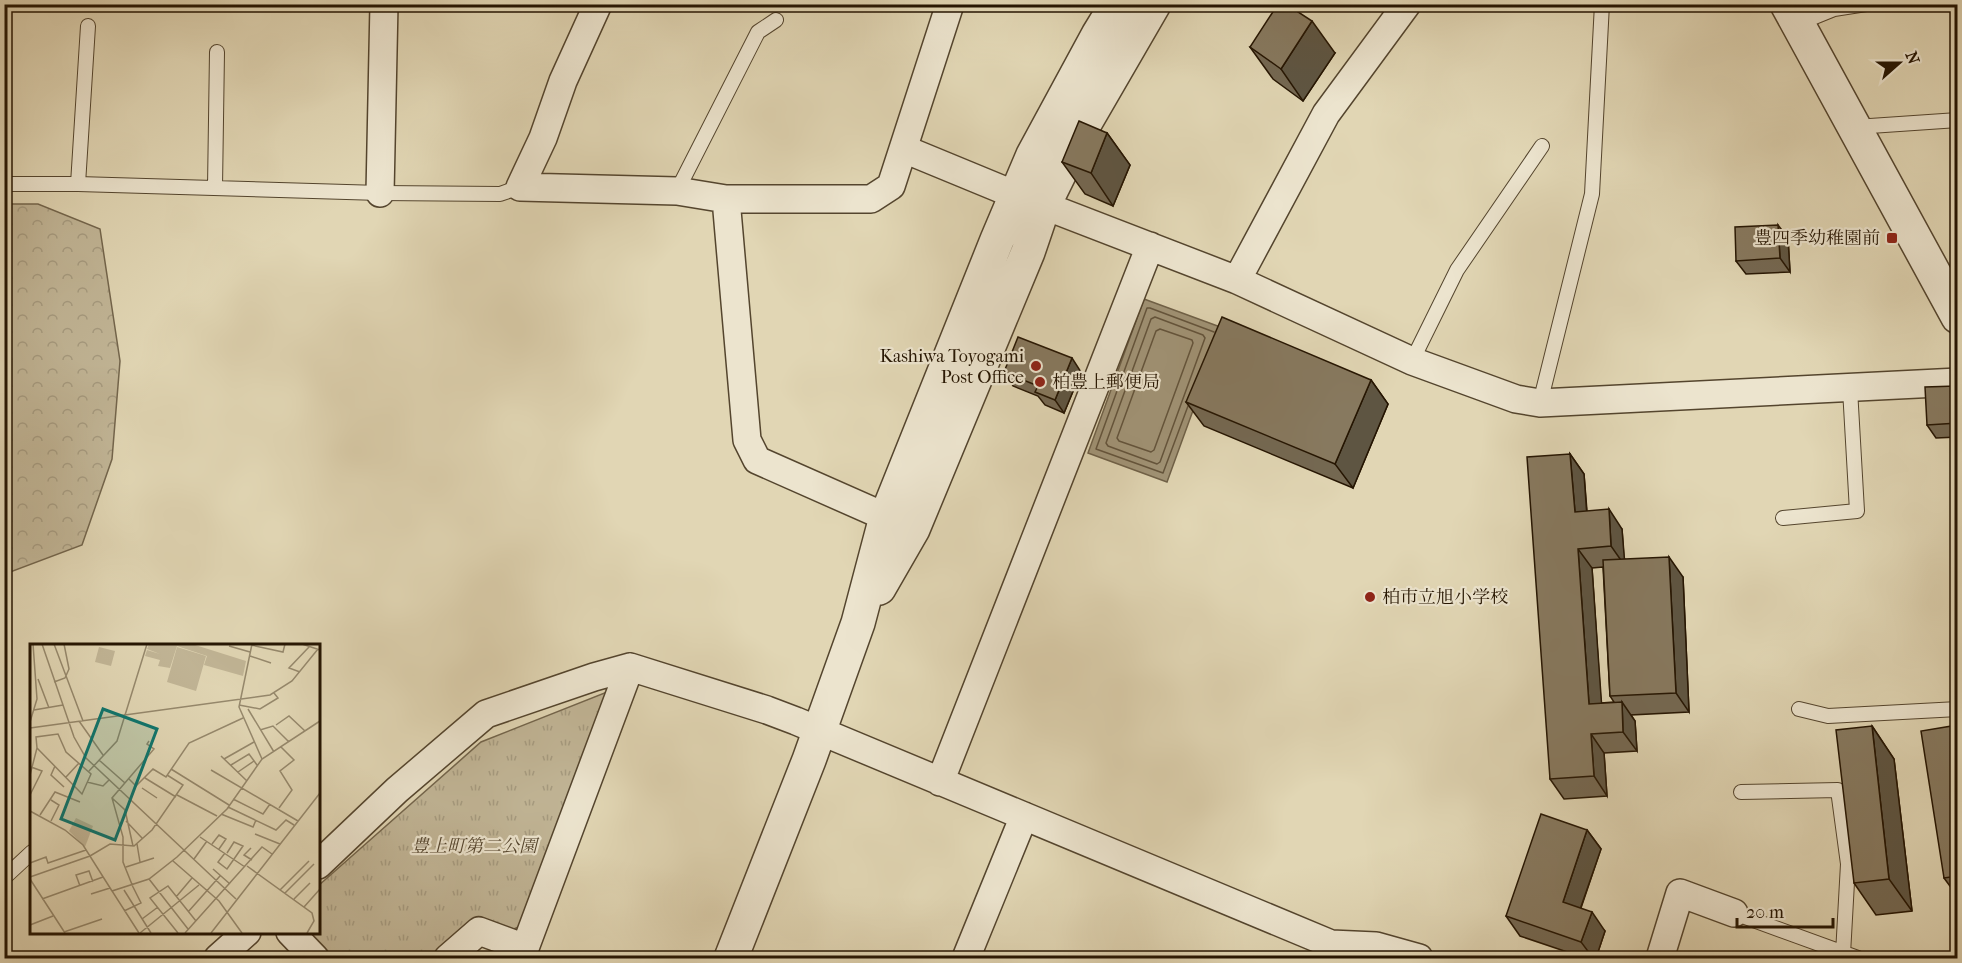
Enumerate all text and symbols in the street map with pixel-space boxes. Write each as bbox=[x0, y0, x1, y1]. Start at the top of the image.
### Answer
north arrow bbox=[1869, 33, 1929, 93]
text: N bbox=[1901, 49, 1924, 68]
place label: 豊四季幼稚園前 bbox=[1754, 228, 1880, 249]
marker: 豊四季幼稚園前 bbox=[1885, 231, 1899, 245]
place label: Kashiwa Toyogami Post Office bbox=[880, 346, 1025, 388]
marker: Kashiwa Toyogami Post Office bbox=[1029, 359, 1043, 373]
place label: 柏豊上郵便局 bbox=[1052, 372, 1160, 393]
marker: 柏豊上郵便局 bbox=[1033, 375, 1047, 389]
place label: 柏市立旭小学校 bbox=[1382, 587, 1508, 608]
marker: 柏市立旭小学校 bbox=[1363, 590, 1377, 604]
inset map bbox=[30, 644, 320, 933]
park label: 豊上町第二公園 bbox=[411, 836, 540, 857]
scale bar bbox=[1737, 891, 1833, 929]
text: 20 m bbox=[1746, 902, 1784, 923]

